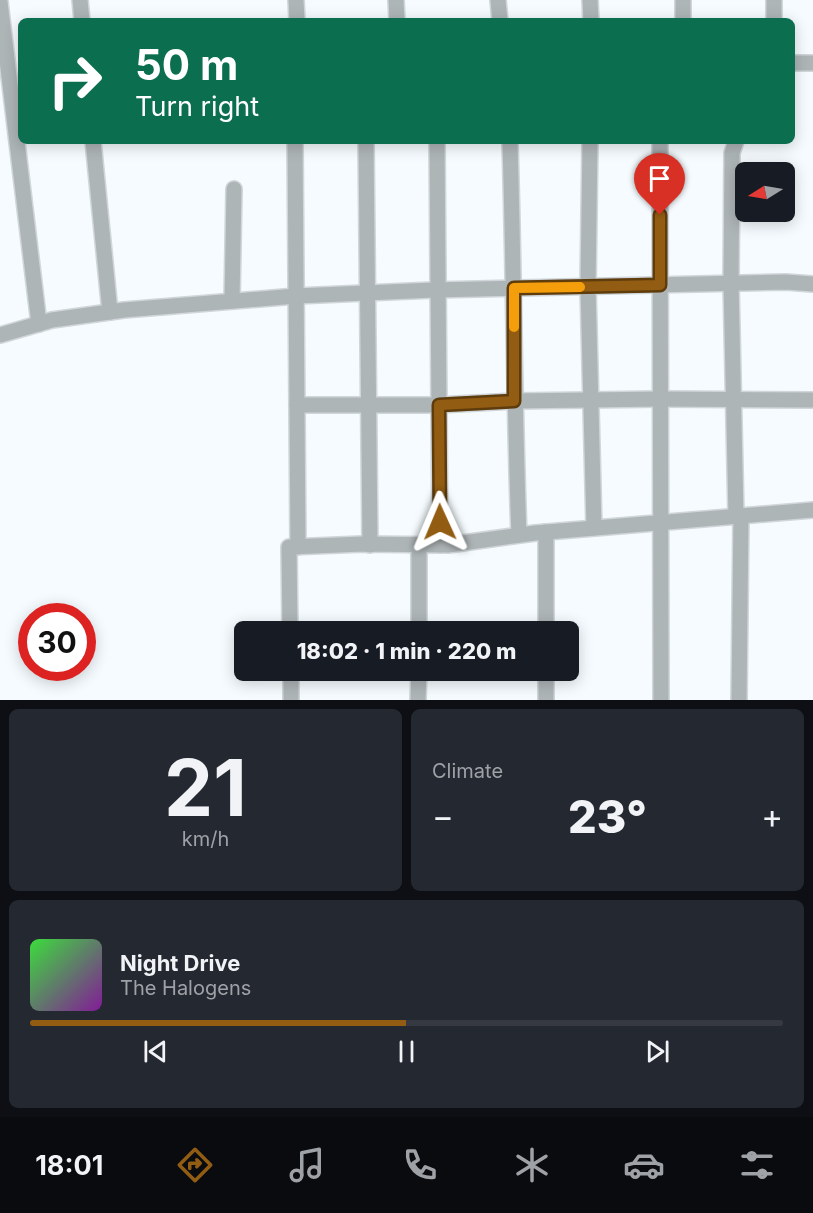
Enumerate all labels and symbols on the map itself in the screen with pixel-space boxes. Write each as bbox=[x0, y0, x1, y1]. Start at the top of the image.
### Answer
pin bbox=[634, 153, 685, 215]
north arrow bbox=[735, 162, 795, 222]
position arrow bbox=[408, 490, 472, 554]
speed limit sign: 30 bbox=[18, 603, 96, 681]

